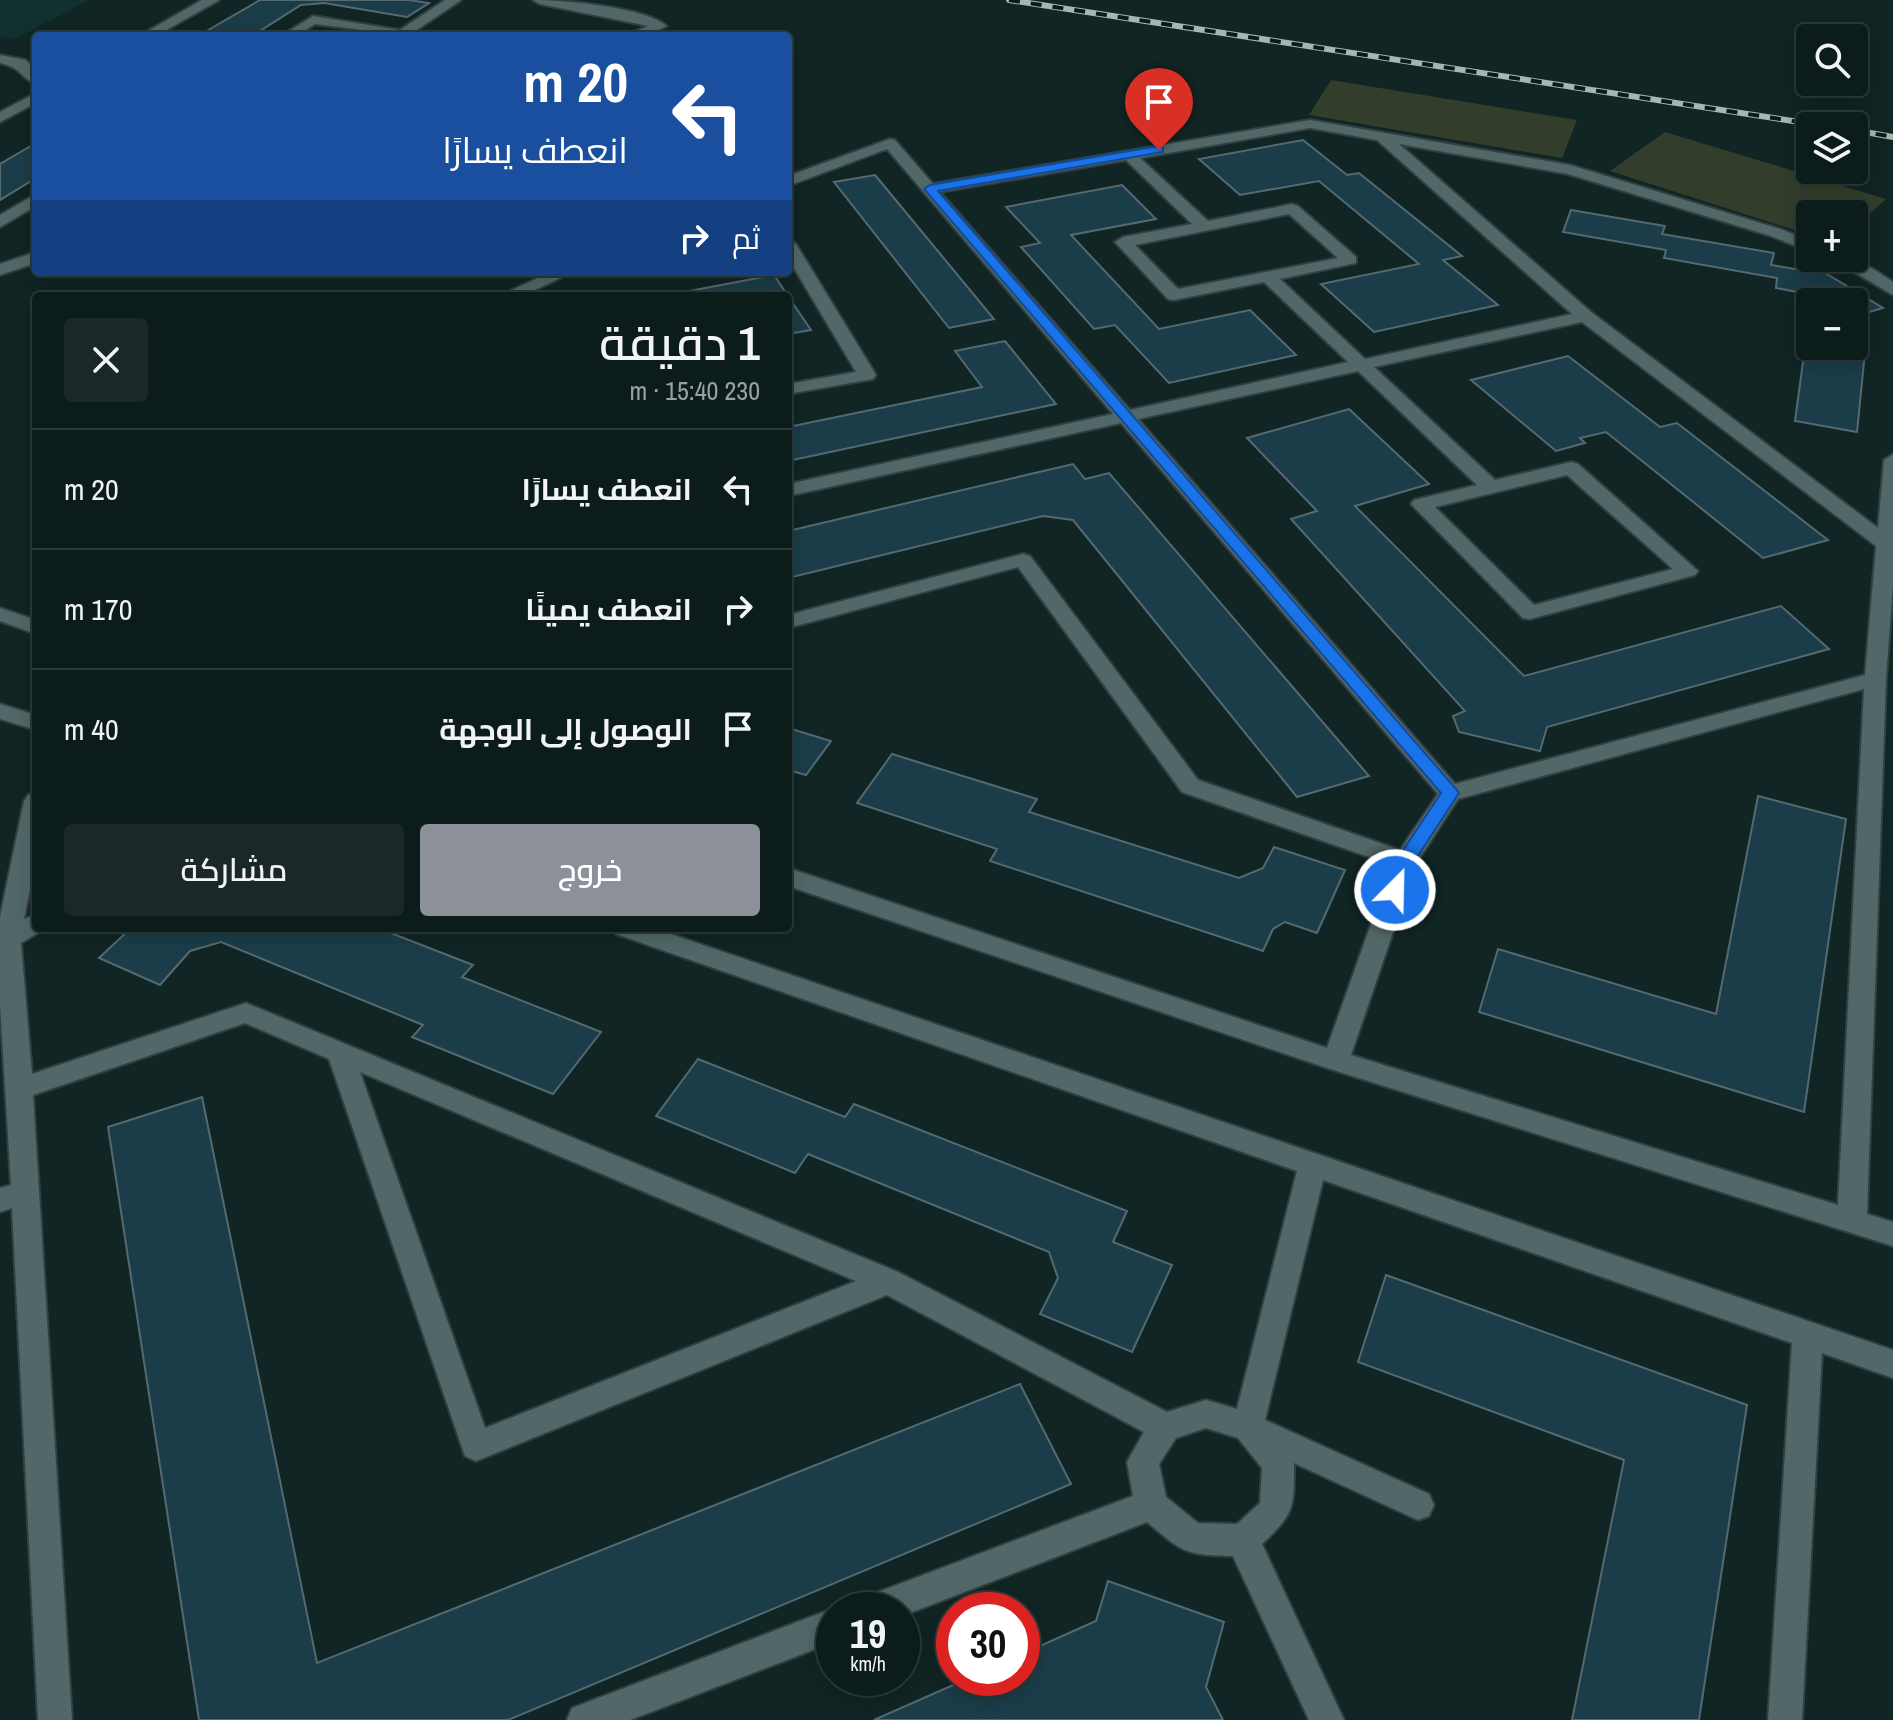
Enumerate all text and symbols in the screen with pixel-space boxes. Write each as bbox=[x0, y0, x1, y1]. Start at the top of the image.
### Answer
map controls bbox=[1796, 24, 1868, 360]
button: search bbox=[1796, 24, 1868, 96]
text: 20 m bbox=[523, 44, 628, 119]
icon: left bbox=[656, 64, 760, 168]
pin bbox=[1125, 68, 1193, 150]
icon: arrive bbox=[1137, 80, 1181, 124]
button: layers bbox=[1796, 112, 1868, 184]
text: انعطف يسارًا bbox=[442, 126, 628, 174]
button: + bbox=[1796, 200, 1868, 272]
icon: right bbox=[672, 216, 716, 260]
text: ثم bbox=[732, 218, 760, 258]
button: − bbox=[1796, 288, 1868, 360]
text: 1 دقيقة bbox=[599, 310, 760, 375]
button: close bbox=[64, 318, 148, 402]
text: 230 m · 15:40 bbox=[630, 373, 760, 408]
icon: left bbox=[716, 467, 760, 511]
text: 20 m bbox=[64, 469, 119, 509]
text: انعطف يسارًا bbox=[522, 469, 692, 509]
icon: right bbox=[716, 587, 760, 631]
text: 170 m bbox=[64, 589, 132, 629]
text: انعطف يمينًا bbox=[525, 589, 692, 629]
icon: arrive bbox=[716, 707, 760, 751]
text: 40 m bbox=[64, 709, 119, 749]
text: الوصول إلى الوجهة bbox=[439, 709, 692, 749]
button: مشاركة bbox=[64, 824, 404, 916]
button: خروج bbox=[420, 824, 760, 916]
position arrow bbox=[1353, 848, 1437, 932]
speed limit sign: 30 bbox=[936, 1592, 1040, 1696]
text: 19 bbox=[850, 1607, 886, 1660]
text: km/h bbox=[850, 1650, 886, 1677]

